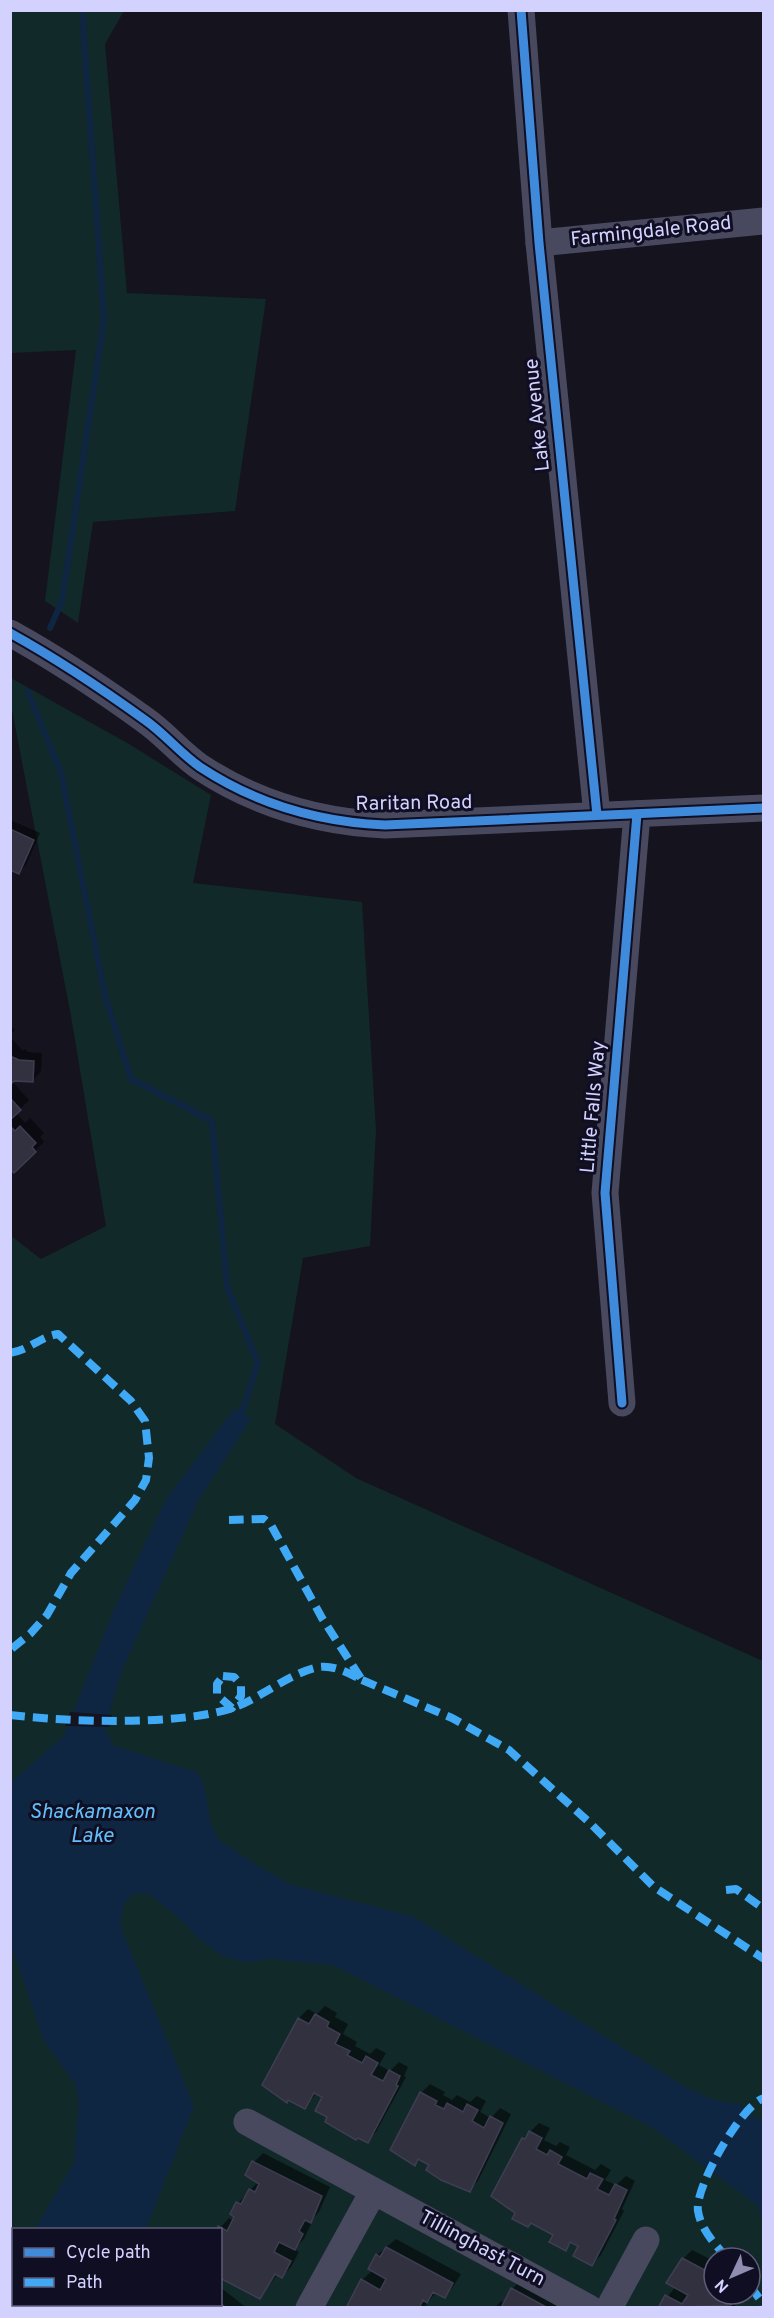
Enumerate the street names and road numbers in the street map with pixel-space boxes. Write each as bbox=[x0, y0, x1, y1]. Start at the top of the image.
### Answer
street label: Farmingdale Road bbox=[569, 211, 733, 253]
street label: Lake Avenue bbox=[519, 357, 557, 473]
street label: Raritan Road bbox=[355, 790, 473, 818]
street label: Little Falls Way bbox=[575, 1040, 613, 1174]
street label: Tillinghast Turn bbox=[415, 2205, 549, 2293]

